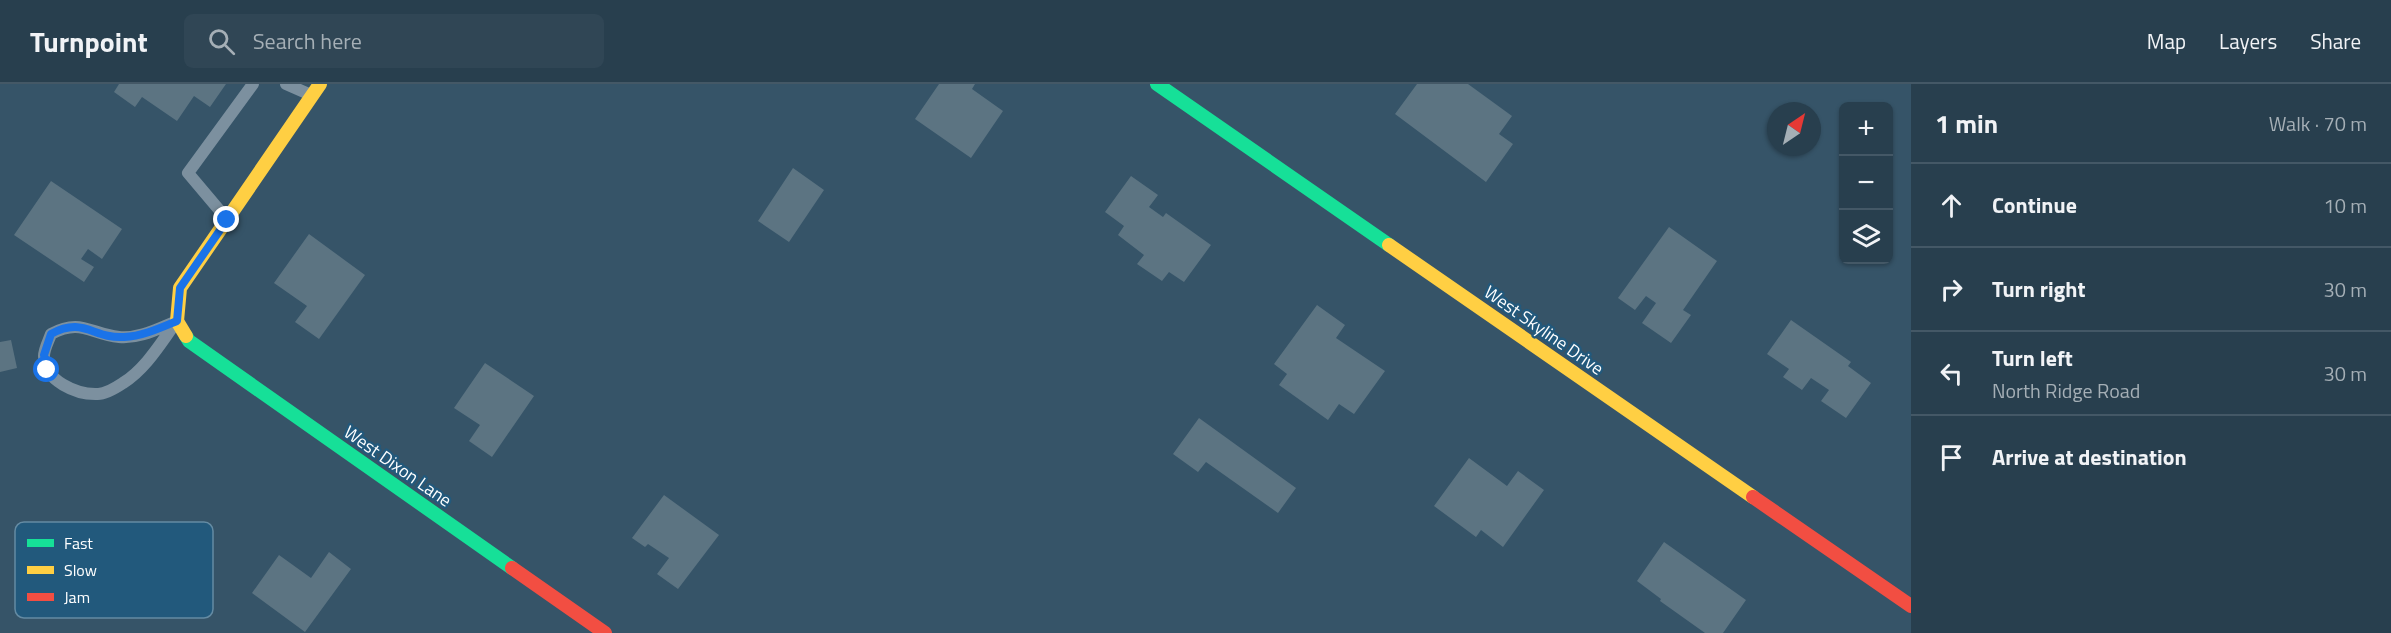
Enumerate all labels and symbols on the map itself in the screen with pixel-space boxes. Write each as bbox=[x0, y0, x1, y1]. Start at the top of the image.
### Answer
north arrow bbox=[1767, 102, 1821, 156]
route end bbox=[213, 206, 239, 232]
street label: West Skyline Drive bbox=[1479, 279, 1609, 381]
route start bbox=[33, 356, 59, 382]
street label: West Dixon Lane bbox=[339, 419, 457, 513]
legend bbox=[15, 522, 213, 618]
text: Fast bbox=[64, 531, 93, 555]
text: Slow bbox=[64, 558, 97, 582]
text: Jam bbox=[64, 585, 90, 609]

